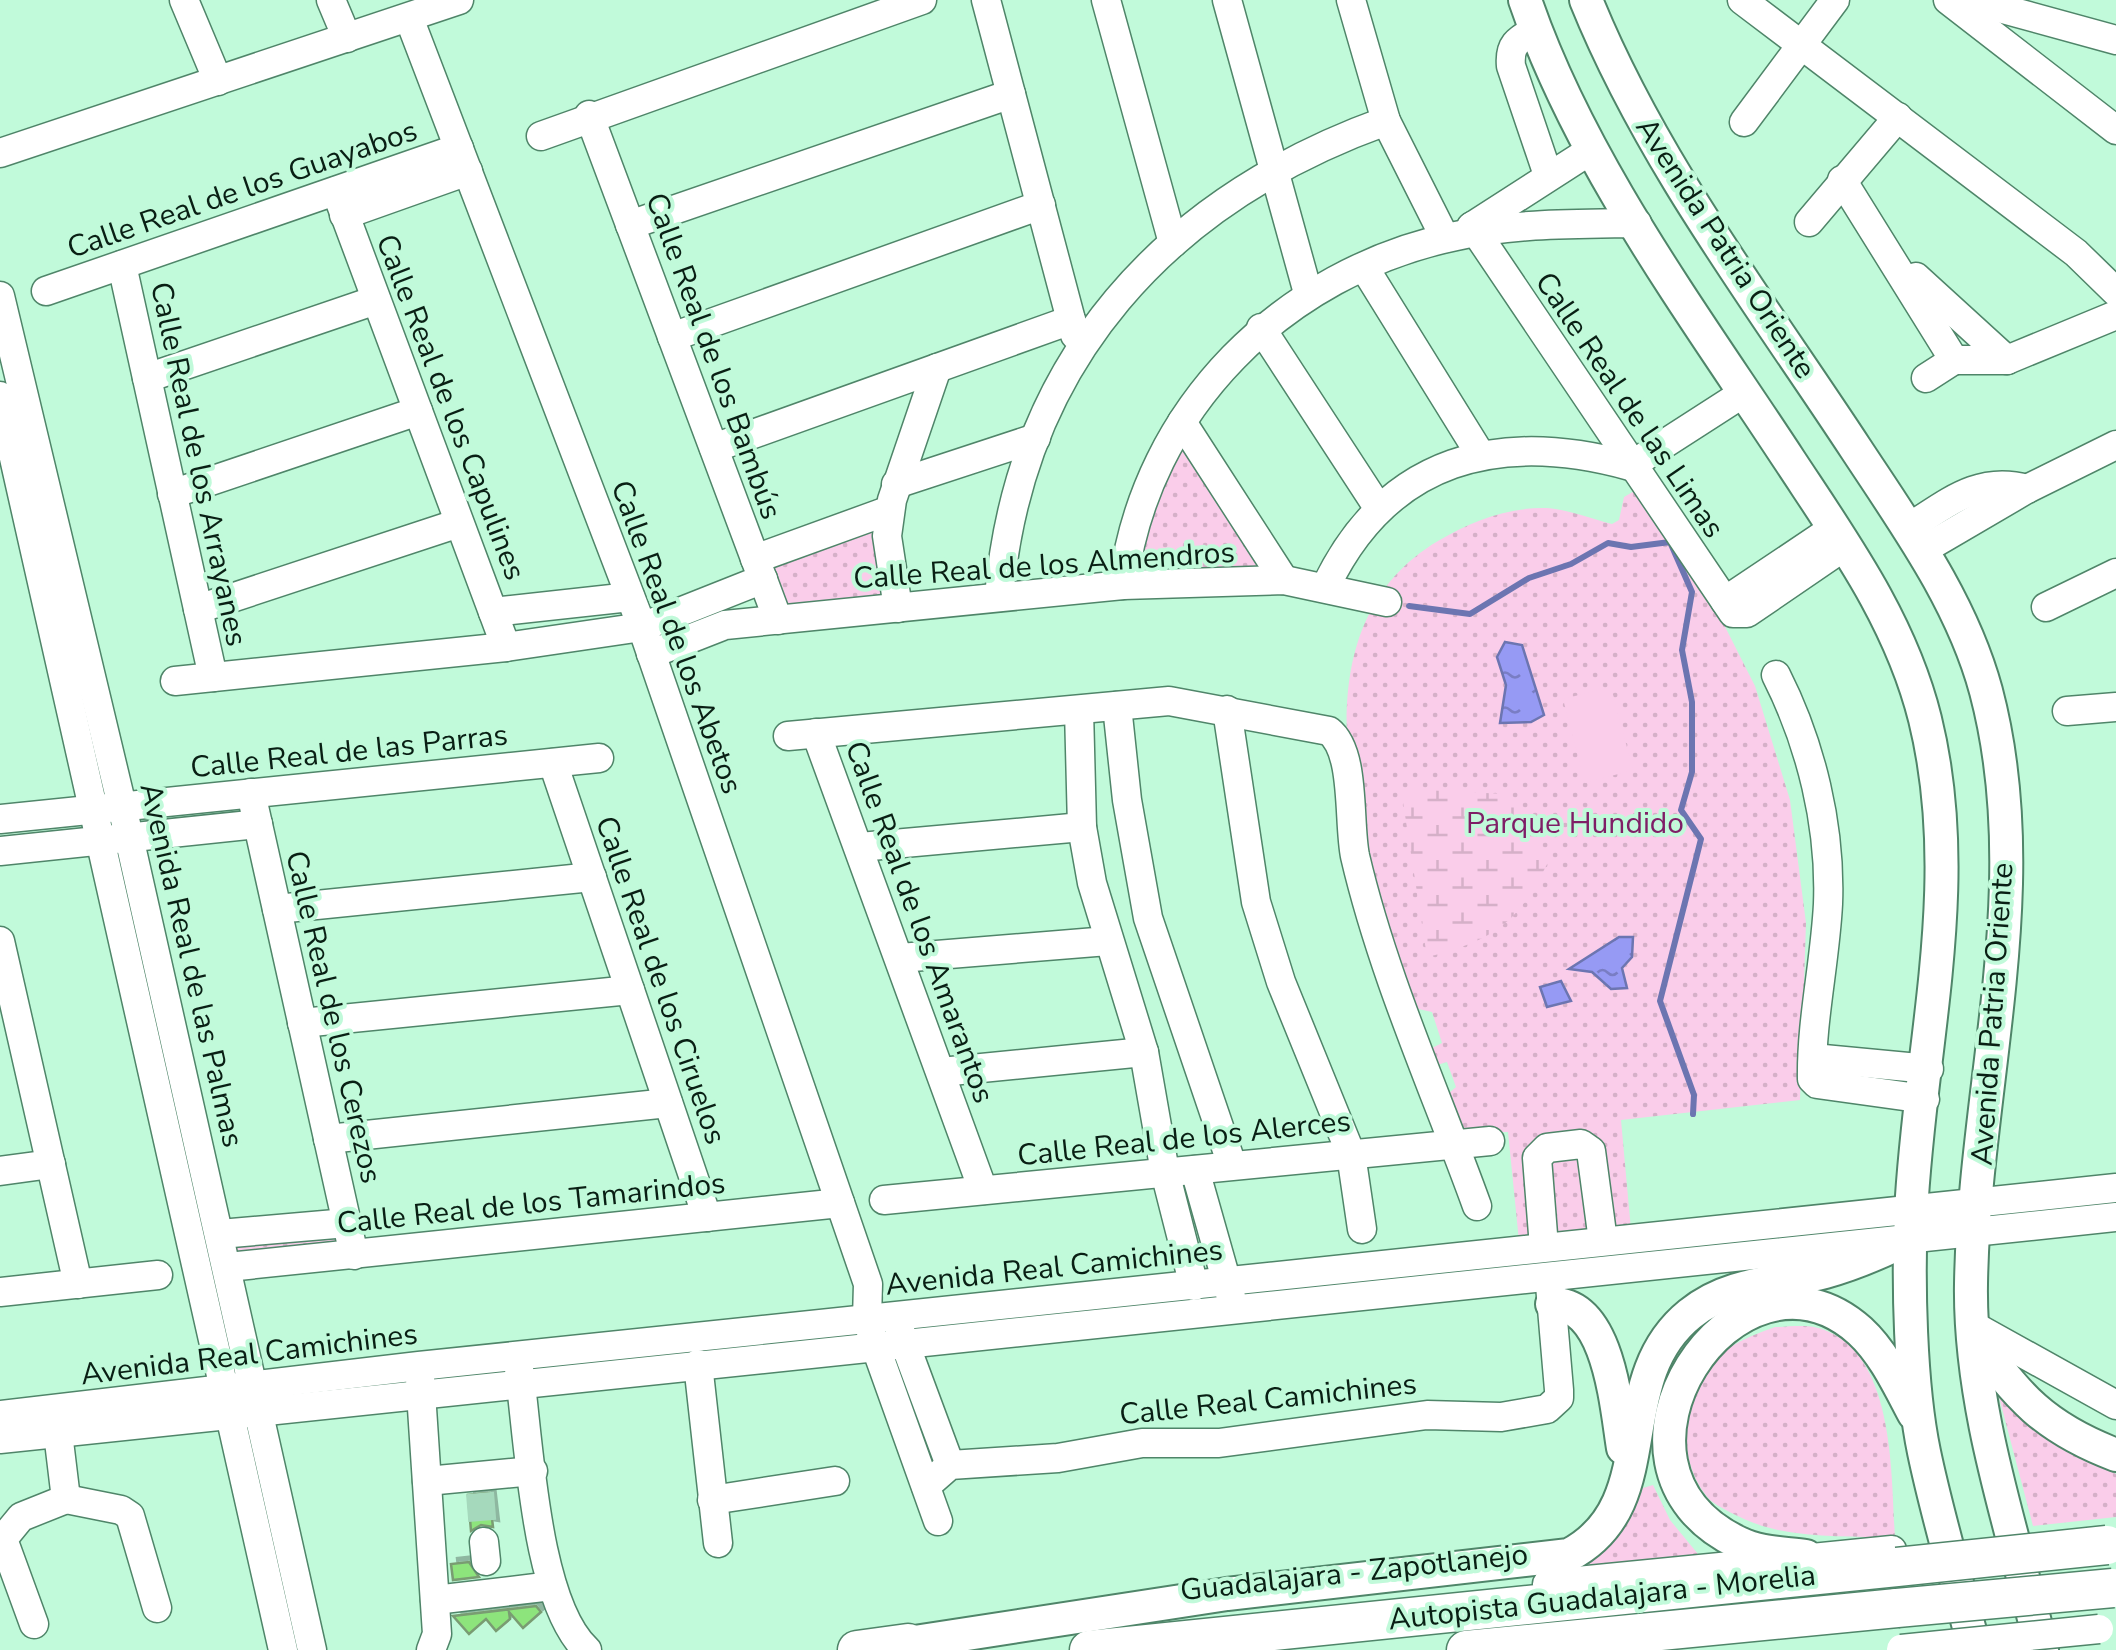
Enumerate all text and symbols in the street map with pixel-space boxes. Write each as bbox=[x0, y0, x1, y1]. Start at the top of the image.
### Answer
street label: Calle Real de los Guayabos bbox=[62, 110, 423, 269]
street label: Avenida Patria Oriente bbox=[1626, 110, 1825, 387]
street label: Calle Real de los Bambús bbox=[635, 187, 792, 525]
street label: Calle Real de los Capulines bbox=[366, 229, 535, 586]
street label: Calle Real de las Limas bbox=[1525, 264, 1734, 546]
street label: Calle Real de los Arrayanes bbox=[140, 278, 257, 650]
street label: Calle Real de los Abetos bbox=[601, 475, 752, 799]
street label: Calle Real de los Almendros bbox=[852, 532, 1236, 599]
street label: Calle Real de las Parras bbox=[188, 714, 510, 789]
street label: Calle Real de los Amarantos bbox=[835, 736, 1004, 1109]
street label: Avenida Real de las Palmas bbox=[130, 779, 253, 1151]
park label: Parque Hundido bbox=[1466, 803, 1684, 844]
street label: Calle Real de los Ciruelos bbox=[585, 811, 736, 1150]
street label: Calle Real de los Cerezos bbox=[275, 847, 392, 1187]
street label: Avenida Patria Oriente bbox=[1961, 861, 2024, 1167]
street label: Calle Real de los Alerces bbox=[1015, 1101, 1353, 1176]
street label: Calle Real de los Tamarindos bbox=[335, 1163, 727, 1244]
street label: Avenida Real Camichines bbox=[883, 1229, 1225, 1306]
street label: Avenida Real Camichines bbox=[78, 1313, 420, 1396]
street label: Calle Real Camichines bbox=[1117, 1364, 1419, 1435]
street label: Guadalajara - Zapotlanejo bbox=[1178, 1534, 1530, 1611]
street label: Autopista Guadalajara - Morelia bbox=[1386, 1555, 1818, 1640]

